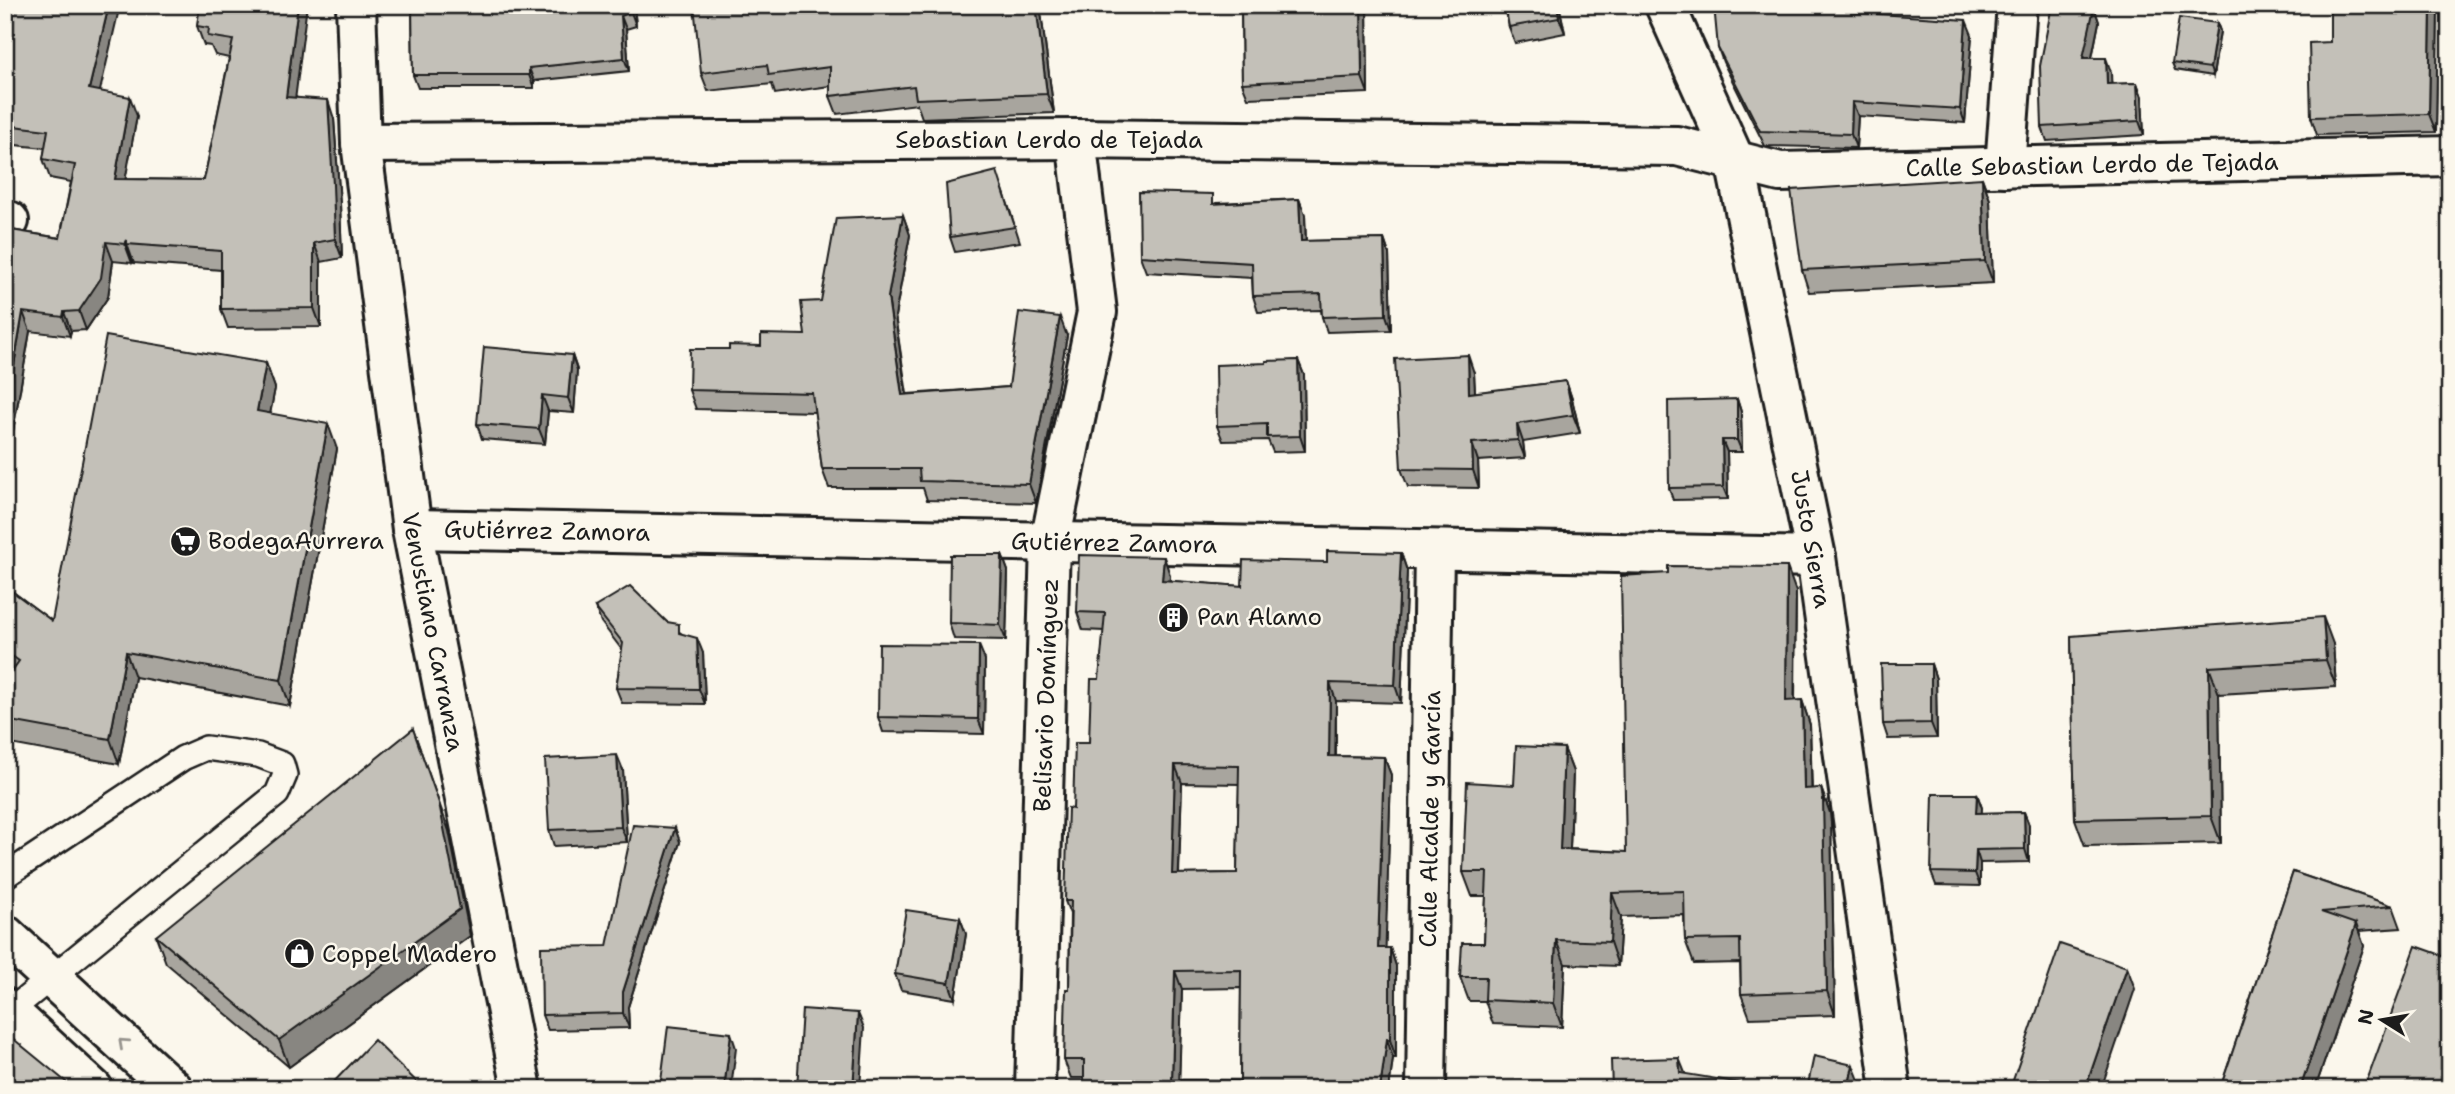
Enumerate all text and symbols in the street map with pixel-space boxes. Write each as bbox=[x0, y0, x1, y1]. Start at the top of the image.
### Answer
street label: Sebastian Lerdo de Tejada bbox=[895, 124, 1203, 156]
street label: Calle Sebastian Lerdo de Tejada bbox=[1905, 146, 2279, 184]
street label: Justo Sierra bbox=[1783, 467, 1839, 611]
street label: Venustiano Carranza bbox=[394, 510, 472, 754]
street label: Gutiérrez Zamora bbox=[444, 513, 650, 549]
supermarket icon: BodegaAurrera bbox=[168, 524, 202, 558]
place label: BodegaAurrera bbox=[208, 525, 384, 557]
street label: Gutiérrez Zamora bbox=[1011, 525, 1217, 561]
street label: Belisario Domínguez bbox=[1026, 578, 1066, 812]
building icon: Pan Alamo bbox=[1157, 600, 1191, 634]
place label: Pan Alamo bbox=[1197, 601, 1322, 633]
street label: Calle Alcalde y García bbox=[1412, 690, 1448, 948]
shop icon: Coppel Madero bbox=[282, 937, 316, 971]
place label: Coppel Madero bbox=[322, 938, 497, 970]
north arrow bbox=[2346, 986, 2416, 1056]
text: N bbox=[2352, 1007, 2380, 1027]
one-way arrow bbox=[118, 1039, 131, 1051]

